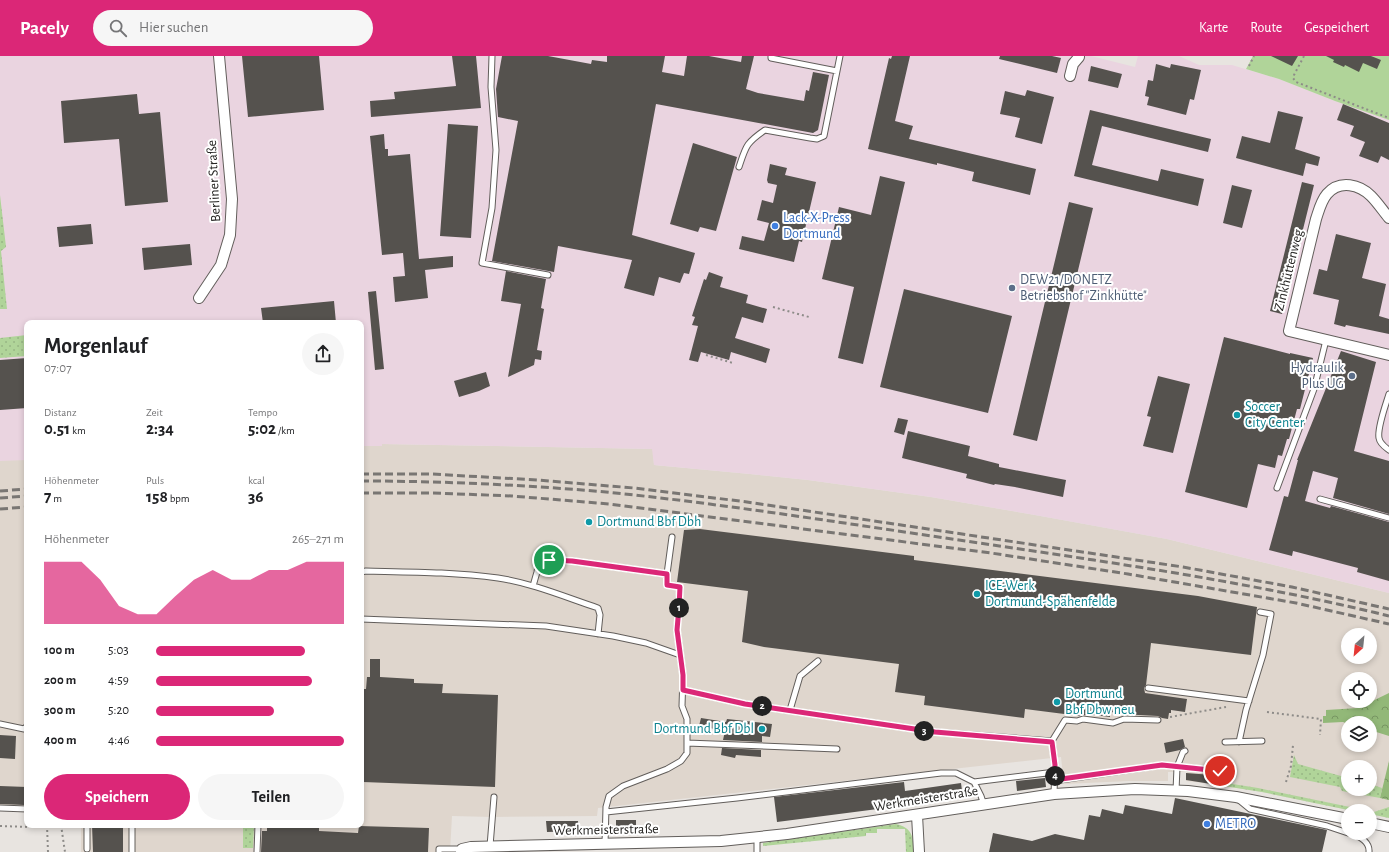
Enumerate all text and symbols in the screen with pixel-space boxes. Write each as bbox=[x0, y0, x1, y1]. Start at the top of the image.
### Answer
search box bbox=[93, 10, 373, 46]
icon: search bbox=[107, 17, 129, 39]
text: Pacely bbox=[20, 19, 69, 38]
text: Hier suchen bbox=[139, 20, 208, 35]
text: Karte bbox=[1199, 21, 1228, 35]
text: Route bbox=[1250, 21, 1282, 35]
text: Gespeichert bbox=[1304, 21, 1369, 35]
street label: Berliner Straße bbox=[205, 140, 223, 222]
place label: Lack-X-Press Dortmund bbox=[783, 211, 850, 241]
marker: Lack-X-Press Dortmund bbox=[770, 221, 780, 231]
street label: Zinkhüttenweg bbox=[1272, 228, 1306, 312]
place label: DEW21/DONETZ Betriebshof "Zinkhütte" bbox=[1020, 273, 1147, 303]
marker: DEW21/DONETZ Betriebshof "Zinkhütte" bbox=[1007, 283, 1017, 293]
button: share bbox=[302, 333, 344, 375]
text: Morgenlauf bbox=[44, 335, 147, 357]
place label: Hydraulik Plus UG bbox=[1291, 361, 1345, 391]
text: 07:07 bbox=[44, 362, 72, 375]
marker: Hydraulik Plus UG bbox=[1347, 371, 1357, 381]
place label: Soccer City Center bbox=[1245, 400, 1305, 430]
text: Distanz bbox=[44, 407, 77, 418]
text: Zeit bbox=[146, 407, 163, 418]
text: Tempo bbox=[248, 407, 278, 418]
marker: Soccer City Center bbox=[1232, 410, 1242, 420]
text: 0.51 bbox=[44, 420, 70, 437]
text: 2:34 bbox=[146, 420, 174, 437]
text: 5:02 bbox=[248, 420, 276, 437]
text: km bbox=[70, 425, 86, 436]
text: /km bbox=[276, 425, 295, 436]
text: Höhenmeter bbox=[44, 475, 99, 486]
text: Puls bbox=[146, 475, 164, 486]
text: kcal bbox=[248, 475, 265, 486]
text: 7 bbox=[44, 488, 51, 505]
text: 158 bbox=[146, 488, 168, 505]
text: 36 bbox=[248, 488, 264, 505]
text: m bbox=[51, 493, 62, 504]
text: bpm bbox=[168, 493, 190, 504]
place label: Dortmund Bbf Dbh bbox=[597, 515, 701, 529]
marker: Dortmund Bbf Dbh bbox=[584, 517, 594, 527]
text: Höhenmeter bbox=[44, 533, 109, 546]
text: 265–271 m bbox=[292, 533, 344, 546]
pin bbox=[532, 543, 566, 577]
icon: arrive bbox=[538, 549, 560, 571]
place label: ICE-Werk Dortmund-Spähenfelde bbox=[985, 579, 1115, 609]
marker: ICE-Werk Dortmund-Spähenfelde bbox=[972, 589, 982, 599]
pin: 1 bbox=[669, 598, 689, 618]
text: 1 bbox=[677, 602, 681, 613]
north arrow bbox=[1341, 628, 1377, 664]
map controls bbox=[1341, 628, 1377, 840]
text: 100 m bbox=[44, 644, 75, 657]
text: 5:03 bbox=[108, 644, 129, 657]
button: locate bbox=[1341, 672, 1377, 708]
text: 200 m bbox=[44, 674, 76, 687]
text: 4:59 bbox=[108, 674, 129, 687]
place label: Dortmund Bbf Dbw neu bbox=[1065, 687, 1135, 717]
pin: 2 bbox=[752, 696, 772, 716]
marker: Dortmund Bbf Dbw neu bbox=[1052, 697, 1062, 707]
text: 2 bbox=[759, 700, 765, 711]
text: 300 m bbox=[44, 704, 76, 717]
text: 5:20 bbox=[108, 704, 129, 717]
button: layers bbox=[1341, 716, 1377, 752]
pin: 3 bbox=[914, 721, 934, 741]
place label: Dortmund Bbf Dbl bbox=[654, 722, 754, 736]
marker: Dortmund Bbf Dbl bbox=[757, 724, 767, 734]
text: 3 bbox=[922, 725, 926, 736]
text: 400 m bbox=[44, 734, 77, 747]
text: 4:46 bbox=[108, 734, 130, 747]
pin bbox=[1203, 754, 1237, 788]
icon: check bbox=[1209, 760, 1231, 782]
button: + bbox=[1341, 760, 1377, 796]
pin: 4 bbox=[1045, 766, 1065, 786]
text: 4 bbox=[1052, 770, 1058, 781]
button: Speichern bbox=[44, 774, 190, 820]
button: Teilen bbox=[198, 774, 344, 820]
street label: Werkmeisterstraße bbox=[873, 784, 979, 814]
button: − bbox=[1341, 804, 1377, 840]
place label: METRO bbox=[1215, 817, 1256, 831]
marker: METRO bbox=[1202, 819, 1212, 829]
street label: Werkmeisterstraße bbox=[553, 822, 659, 838]

